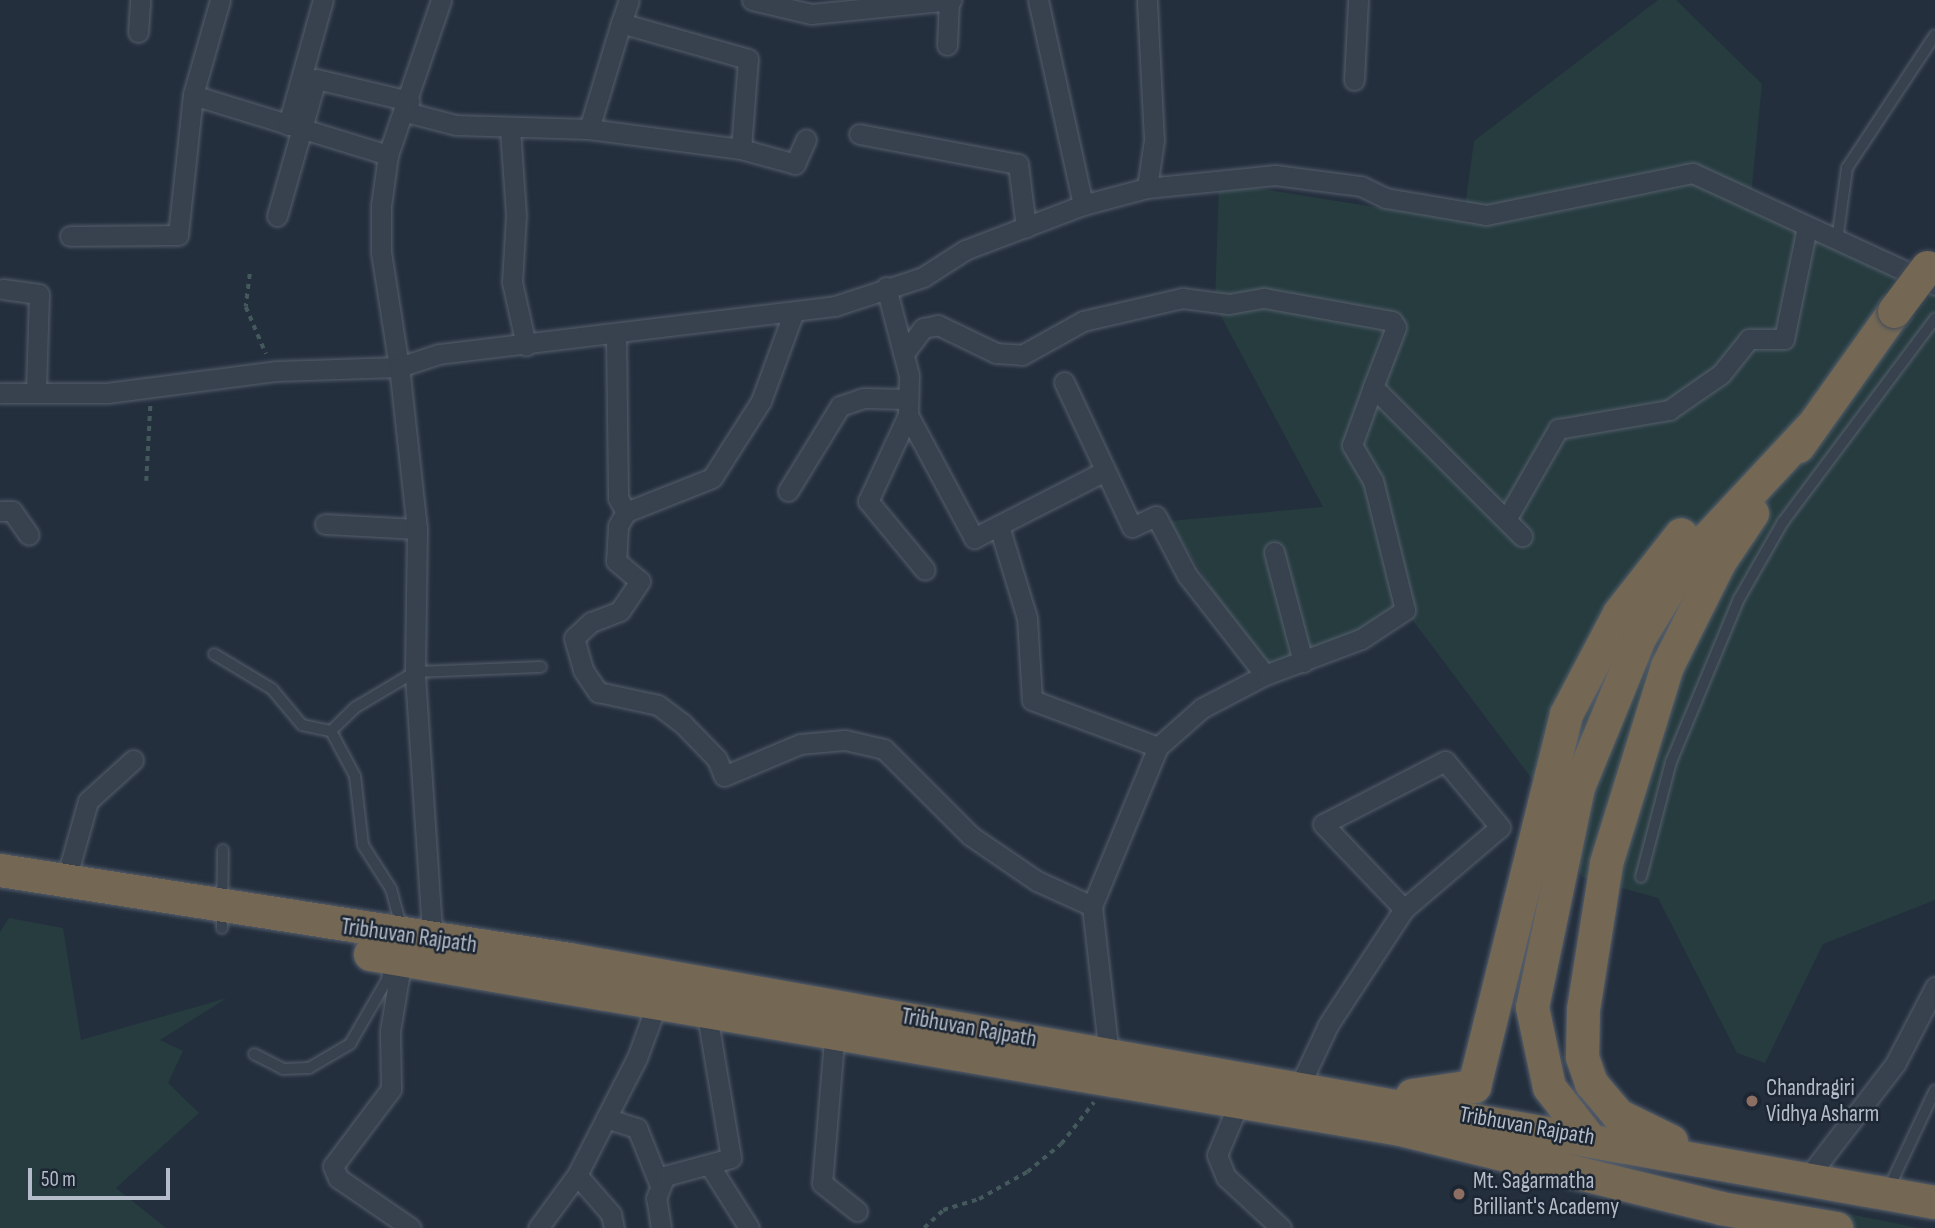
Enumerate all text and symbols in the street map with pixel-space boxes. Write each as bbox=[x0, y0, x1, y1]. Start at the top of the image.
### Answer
street label: Tribhuvan Rajpath bbox=[339, 913, 479, 959]
street label: Tribhuvan Rajpath bbox=[899, 1003, 1039, 1053]
place label: Chandragiri Vidhya Asharm bbox=[1766, 1074, 1879, 1128]
marker: Chandragiri Vidhya Asharm bbox=[1744, 1093, 1760, 1109]
street label: Tribhuvan Rajpath bbox=[1457, 1101, 1597, 1151]
scale bar bbox=[32, 1154, 173, 1198]
text: 50 m bbox=[41, 1167, 76, 1192]
place label: Mt. Sagarmatha Brilliant's Academy bbox=[1473, 1167, 1619, 1221]
marker: Mt. Sagarmatha Brilliant's Academy bbox=[1451, 1186, 1467, 1202]

